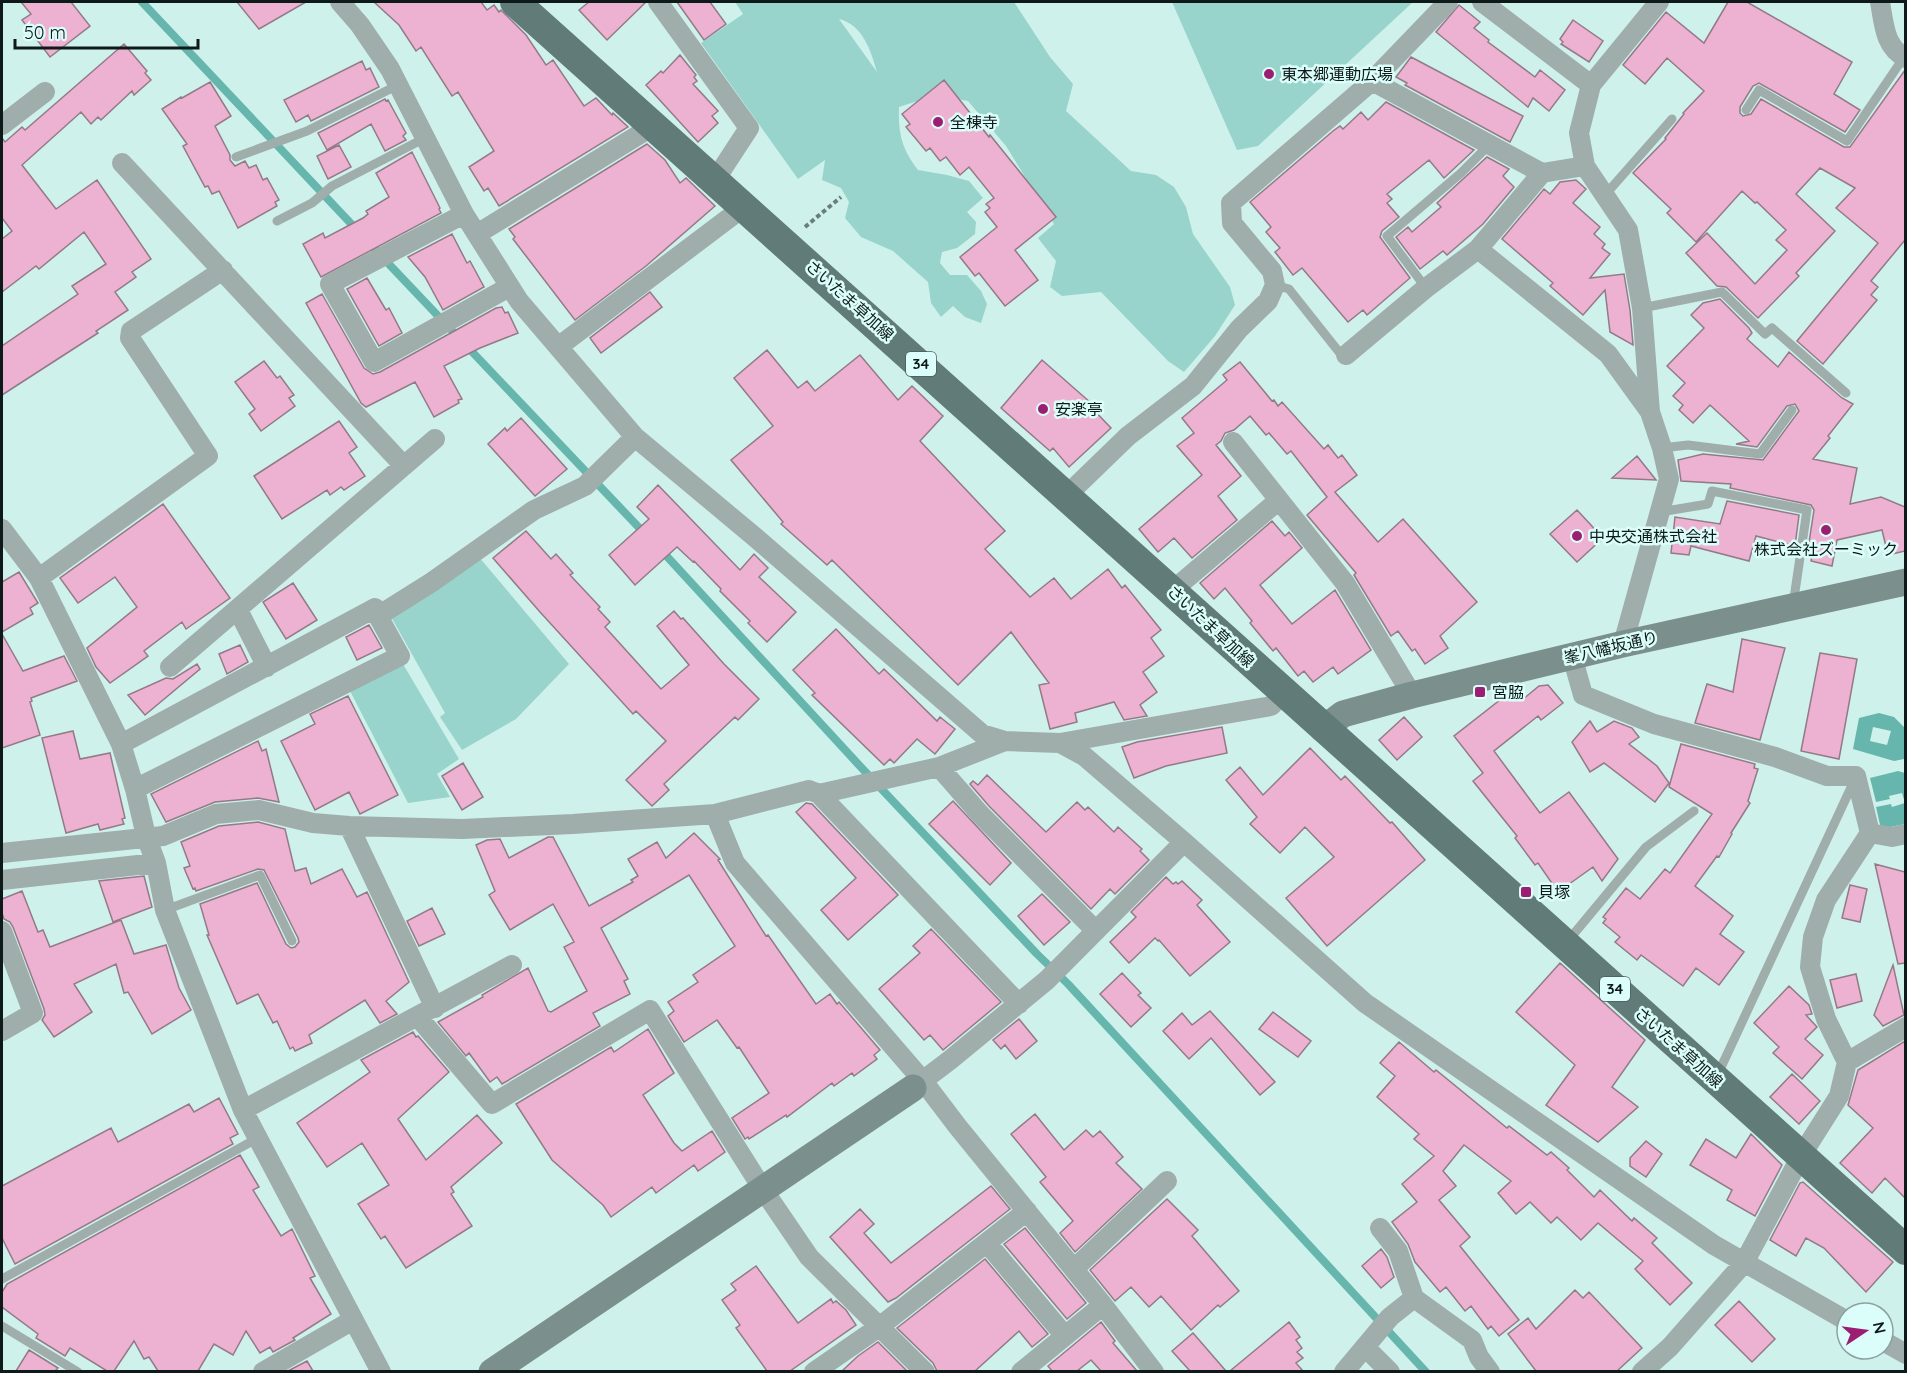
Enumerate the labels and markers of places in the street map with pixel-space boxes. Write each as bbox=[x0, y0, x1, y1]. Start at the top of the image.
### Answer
place label: 東本郷運動広場 bbox=[1281, 64, 1393, 84]
marker: 東本郷運動広場 bbox=[1262, 67, 1276, 81]
place label: 全棟寺 bbox=[950, 112, 998, 132]
marker: 全棟寺 bbox=[931, 115, 945, 129]
place label: 安楽亭 bbox=[1055, 399, 1103, 419]
marker: 安楽亭 bbox=[1036, 402, 1050, 416]
marker: 株式会社ズーミック bbox=[1819, 523, 1833, 537]
place label: 中央交通株式会社 bbox=[1589, 526, 1717, 546]
marker: 中央交通株式会社 bbox=[1570, 529, 1584, 543]
place label: 株式会社ズーミック bbox=[1754, 539, 1898, 559]
place label: 宮脇 bbox=[1492, 682, 1524, 702]
marker: 宮脇 bbox=[1473, 685, 1487, 699]
place label: 貝塚 bbox=[1538, 882, 1570, 902]
marker: 貝塚 bbox=[1519, 885, 1533, 899]

